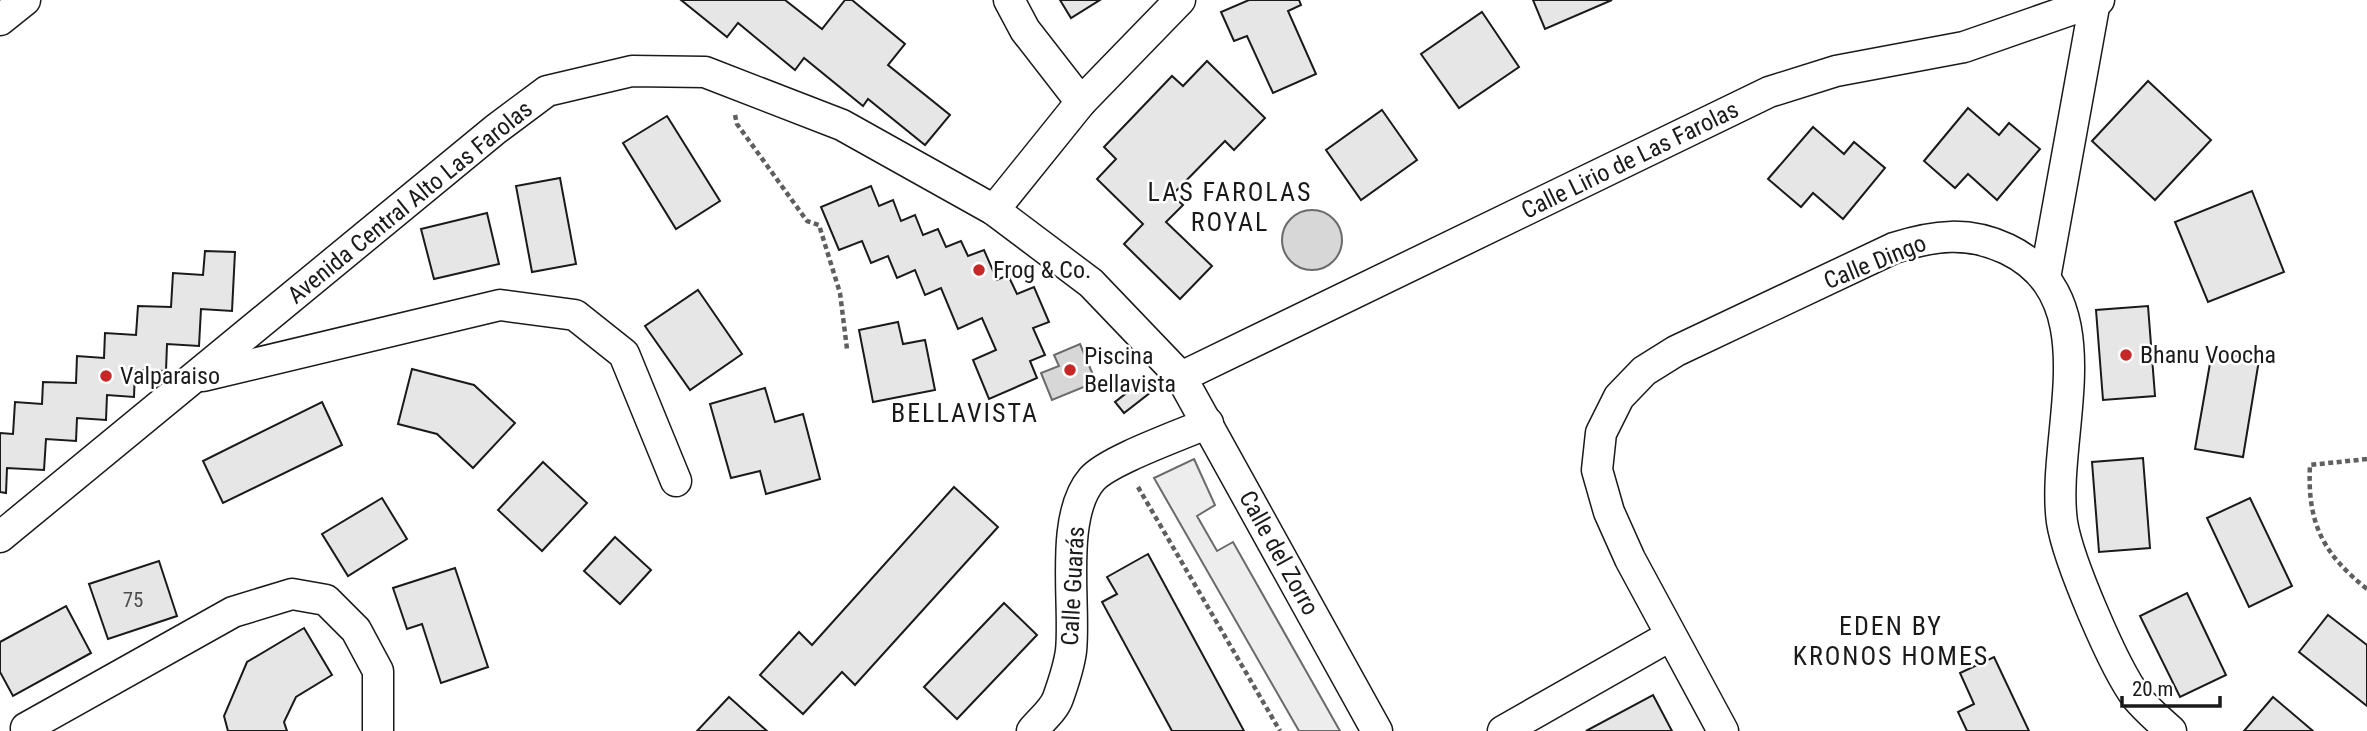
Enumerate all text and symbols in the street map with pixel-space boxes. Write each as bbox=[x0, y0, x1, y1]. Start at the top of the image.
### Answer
street label: Avenida Central Alto Las Farolas bbox=[282, 95, 538, 309]
street label: Calle Lirio de Las Farolas bbox=[1517, 95, 1743, 225]
district label: LAS FAROLAS ROYAL bbox=[1148, 177, 1312, 237]
street label: Calle Dingo bbox=[1820, 229, 1930, 295]
place label: Frog & Co. bbox=[993, 256, 1091, 284]
marker: Frog & Co. bbox=[971, 262, 987, 278]
place label: Bhanu Voocha bbox=[2140, 341, 2276, 369]
place label: Piscina Bellavista bbox=[1084, 342, 1176, 398]
marker: Bhanu Voocha bbox=[2118, 347, 2134, 363]
place label: Valparaiso bbox=[120, 362, 220, 390]
marker: Piscina Bellavista bbox=[1062, 362, 1078, 378]
marker: Valparaiso bbox=[98, 368, 114, 384]
district label: BELLAVISTA bbox=[891, 398, 1039, 428]
street label: Calle del Zorro bbox=[1233, 486, 1325, 620]
street label: Calle Guarás bbox=[1056, 526, 1090, 646]
house number: 75 bbox=[123, 588, 143, 612]
district label: EDEN BY KRONOS HOMES bbox=[1793, 611, 1989, 671]
scale bar bbox=[2122, 664, 2220, 708]
text: 20 m bbox=[2132, 677, 2173, 701]

